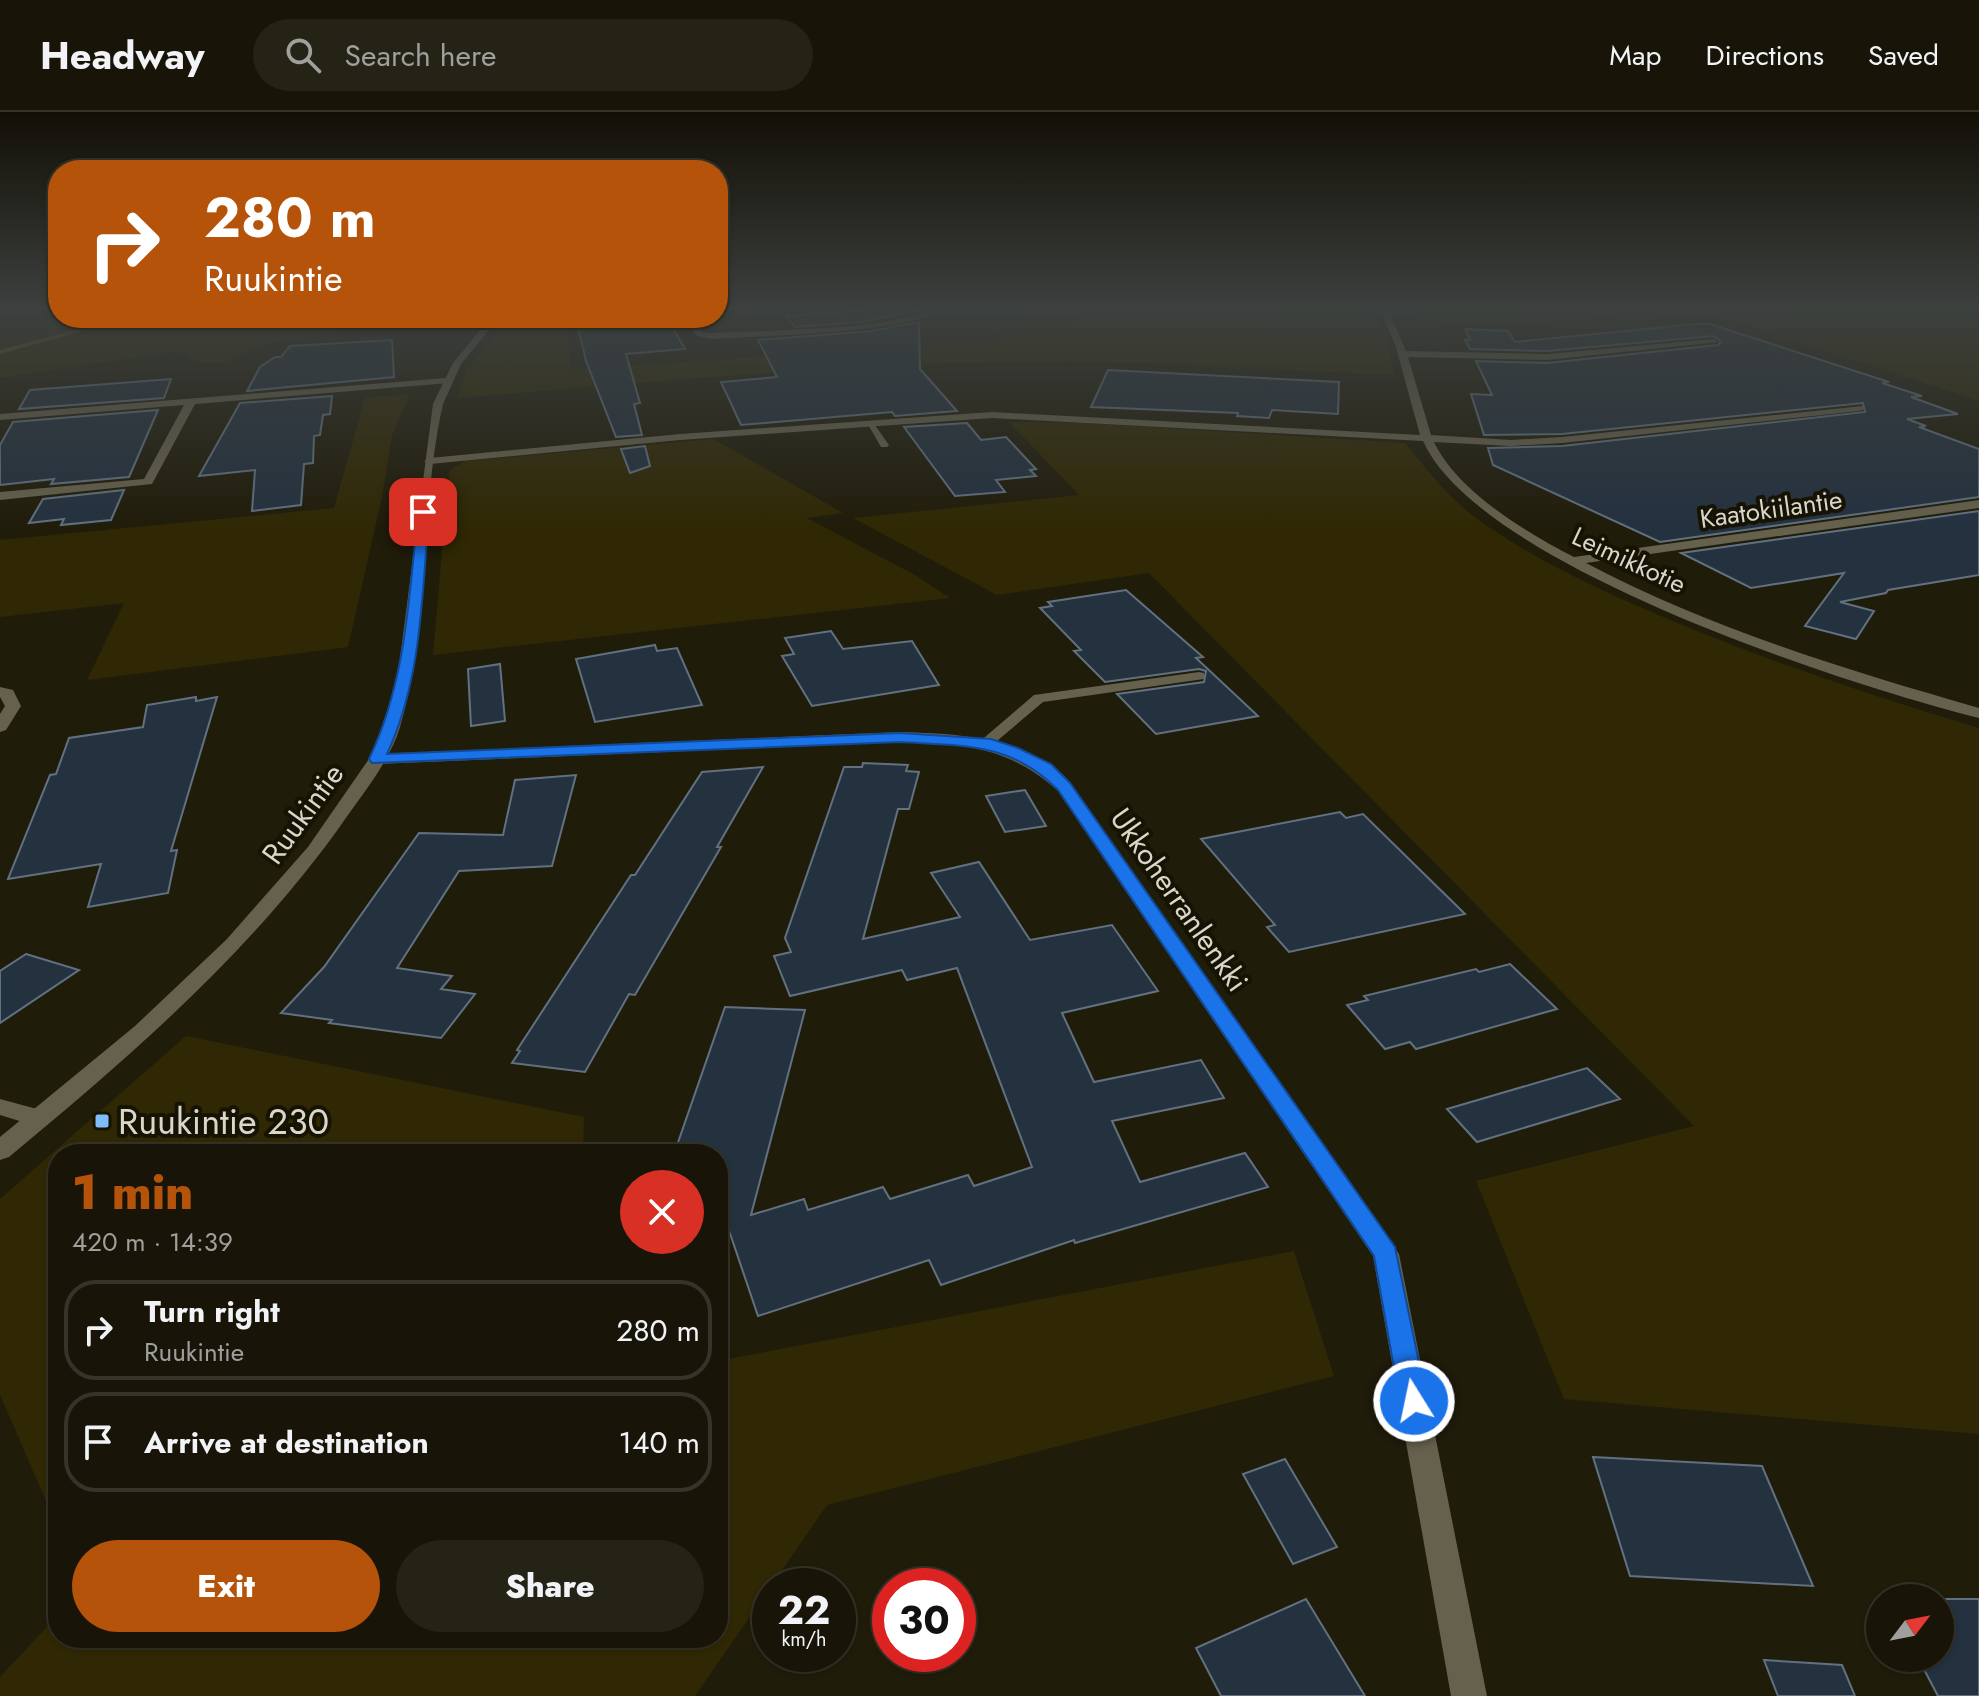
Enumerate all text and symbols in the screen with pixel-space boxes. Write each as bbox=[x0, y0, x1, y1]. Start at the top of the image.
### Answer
search box bbox=[253, 19, 813, 91]
text: Headway bbox=[40, 28, 205, 83]
icon: search bbox=[281, 33, 325, 77]
text: Search here bbox=[345, 34, 496, 77]
text: Map bbox=[1609, 35, 1661, 76]
text: Directions bbox=[1705, 35, 1824, 76]
text: Saved bbox=[1868, 35, 1939, 76]
text: 280 m bbox=[204, 177, 376, 258]
icon: right bbox=[72, 192, 176, 296]
text: Ruukintie bbox=[204, 252, 343, 304]
pin bbox=[389, 478, 457, 546]
street label: Kaatokiilantie bbox=[1697, 480, 1845, 538]
icon: arrive bbox=[401, 490, 445, 534]
street label: Leimikkotie bbox=[1566, 517, 1692, 603]
street label: Ruukintie bbox=[251, 754, 354, 873]
street label: Ukkoherranlenkki bbox=[1100, 799, 1259, 1000]
place label: Ruukintie 230 bbox=[118, 1095, 329, 1147]
marker: Ruukintie 230 bbox=[93, 1112, 111, 1130]
text: 1 min bbox=[72, 1158, 193, 1227]
button: close bbox=[620, 1170, 704, 1254]
text: 420 m · 14:39 bbox=[72, 1223, 233, 1261]
text: Turn right bbox=[144, 1290, 280, 1333]
icon: right bbox=[76, 1308, 120, 1352]
text: 280 m bbox=[616, 1309, 700, 1352]
text: Ruukintie bbox=[144, 1333, 244, 1371]
position arrow bbox=[1372, 1359, 1456, 1443]
icon: arrive bbox=[76, 1420, 120, 1464]
text: Arrive at destination bbox=[144, 1421, 429, 1464]
text: 140 m bbox=[619, 1421, 700, 1464]
button: Exit bbox=[72, 1540, 380, 1632]
button: Share bbox=[396, 1540, 704, 1632]
speed limit sign: 30 bbox=[872, 1568, 976, 1672]
text: 22 bbox=[778, 1581, 830, 1639]
north arrow bbox=[1866, 1584, 1954, 1672]
map controls bbox=[1866, 1584, 1954, 1672]
text: km/h bbox=[781, 1625, 827, 1654]

